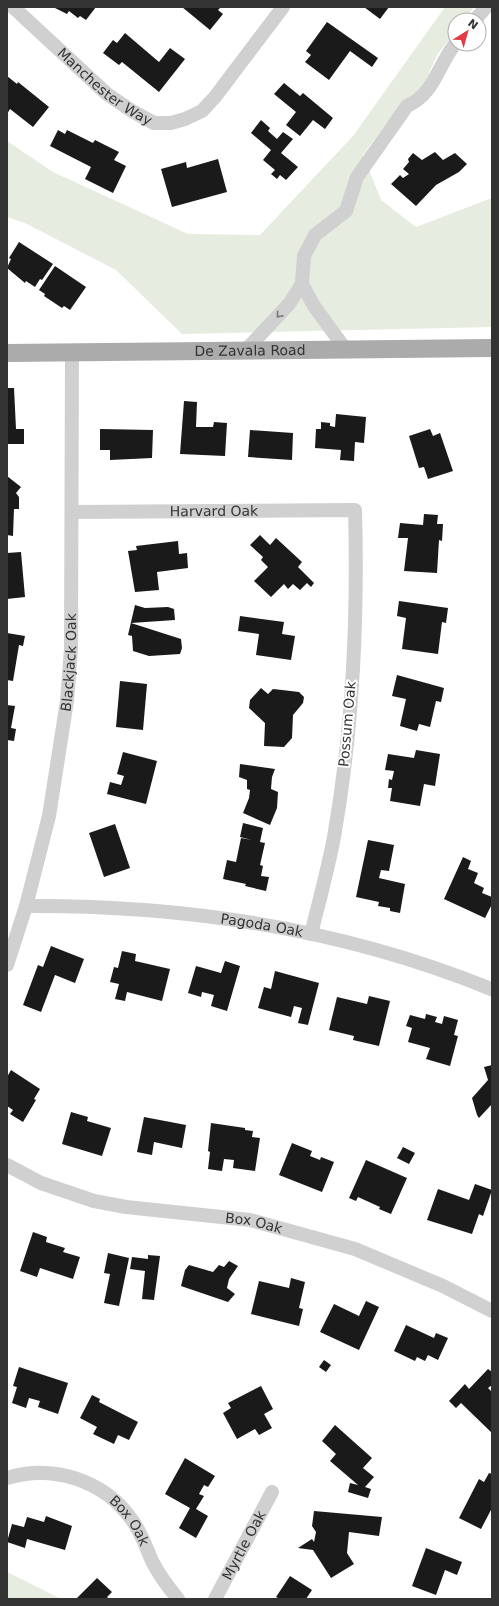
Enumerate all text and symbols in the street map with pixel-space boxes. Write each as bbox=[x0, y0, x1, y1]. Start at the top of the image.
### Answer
north arrow bbox=[447, 12, 487, 52]
text: N bbox=[465, 16, 480, 32]
street label: Manchester Way bbox=[54, 45, 155, 128]
one-way arrow bbox=[277, 311, 284, 318]
street label: De Zavala Road bbox=[194, 342, 306, 359]
street label: Harvard Oak bbox=[170, 503, 259, 519]
street label: Blackjack Oak bbox=[57, 612, 79, 713]
street label: Possum Oak bbox=[335, 680, 359, 767]
street label: Pagoda Oak bbox=[220, 910, 306, 940]
street label: Box Oak bbox=[225, 1209, 285, 1237]
street label: Box Oak bbox=[106, 1492, 153, 1549]
street label: Myrtle Oak bbox=[219, 1507, 269, 1583]

